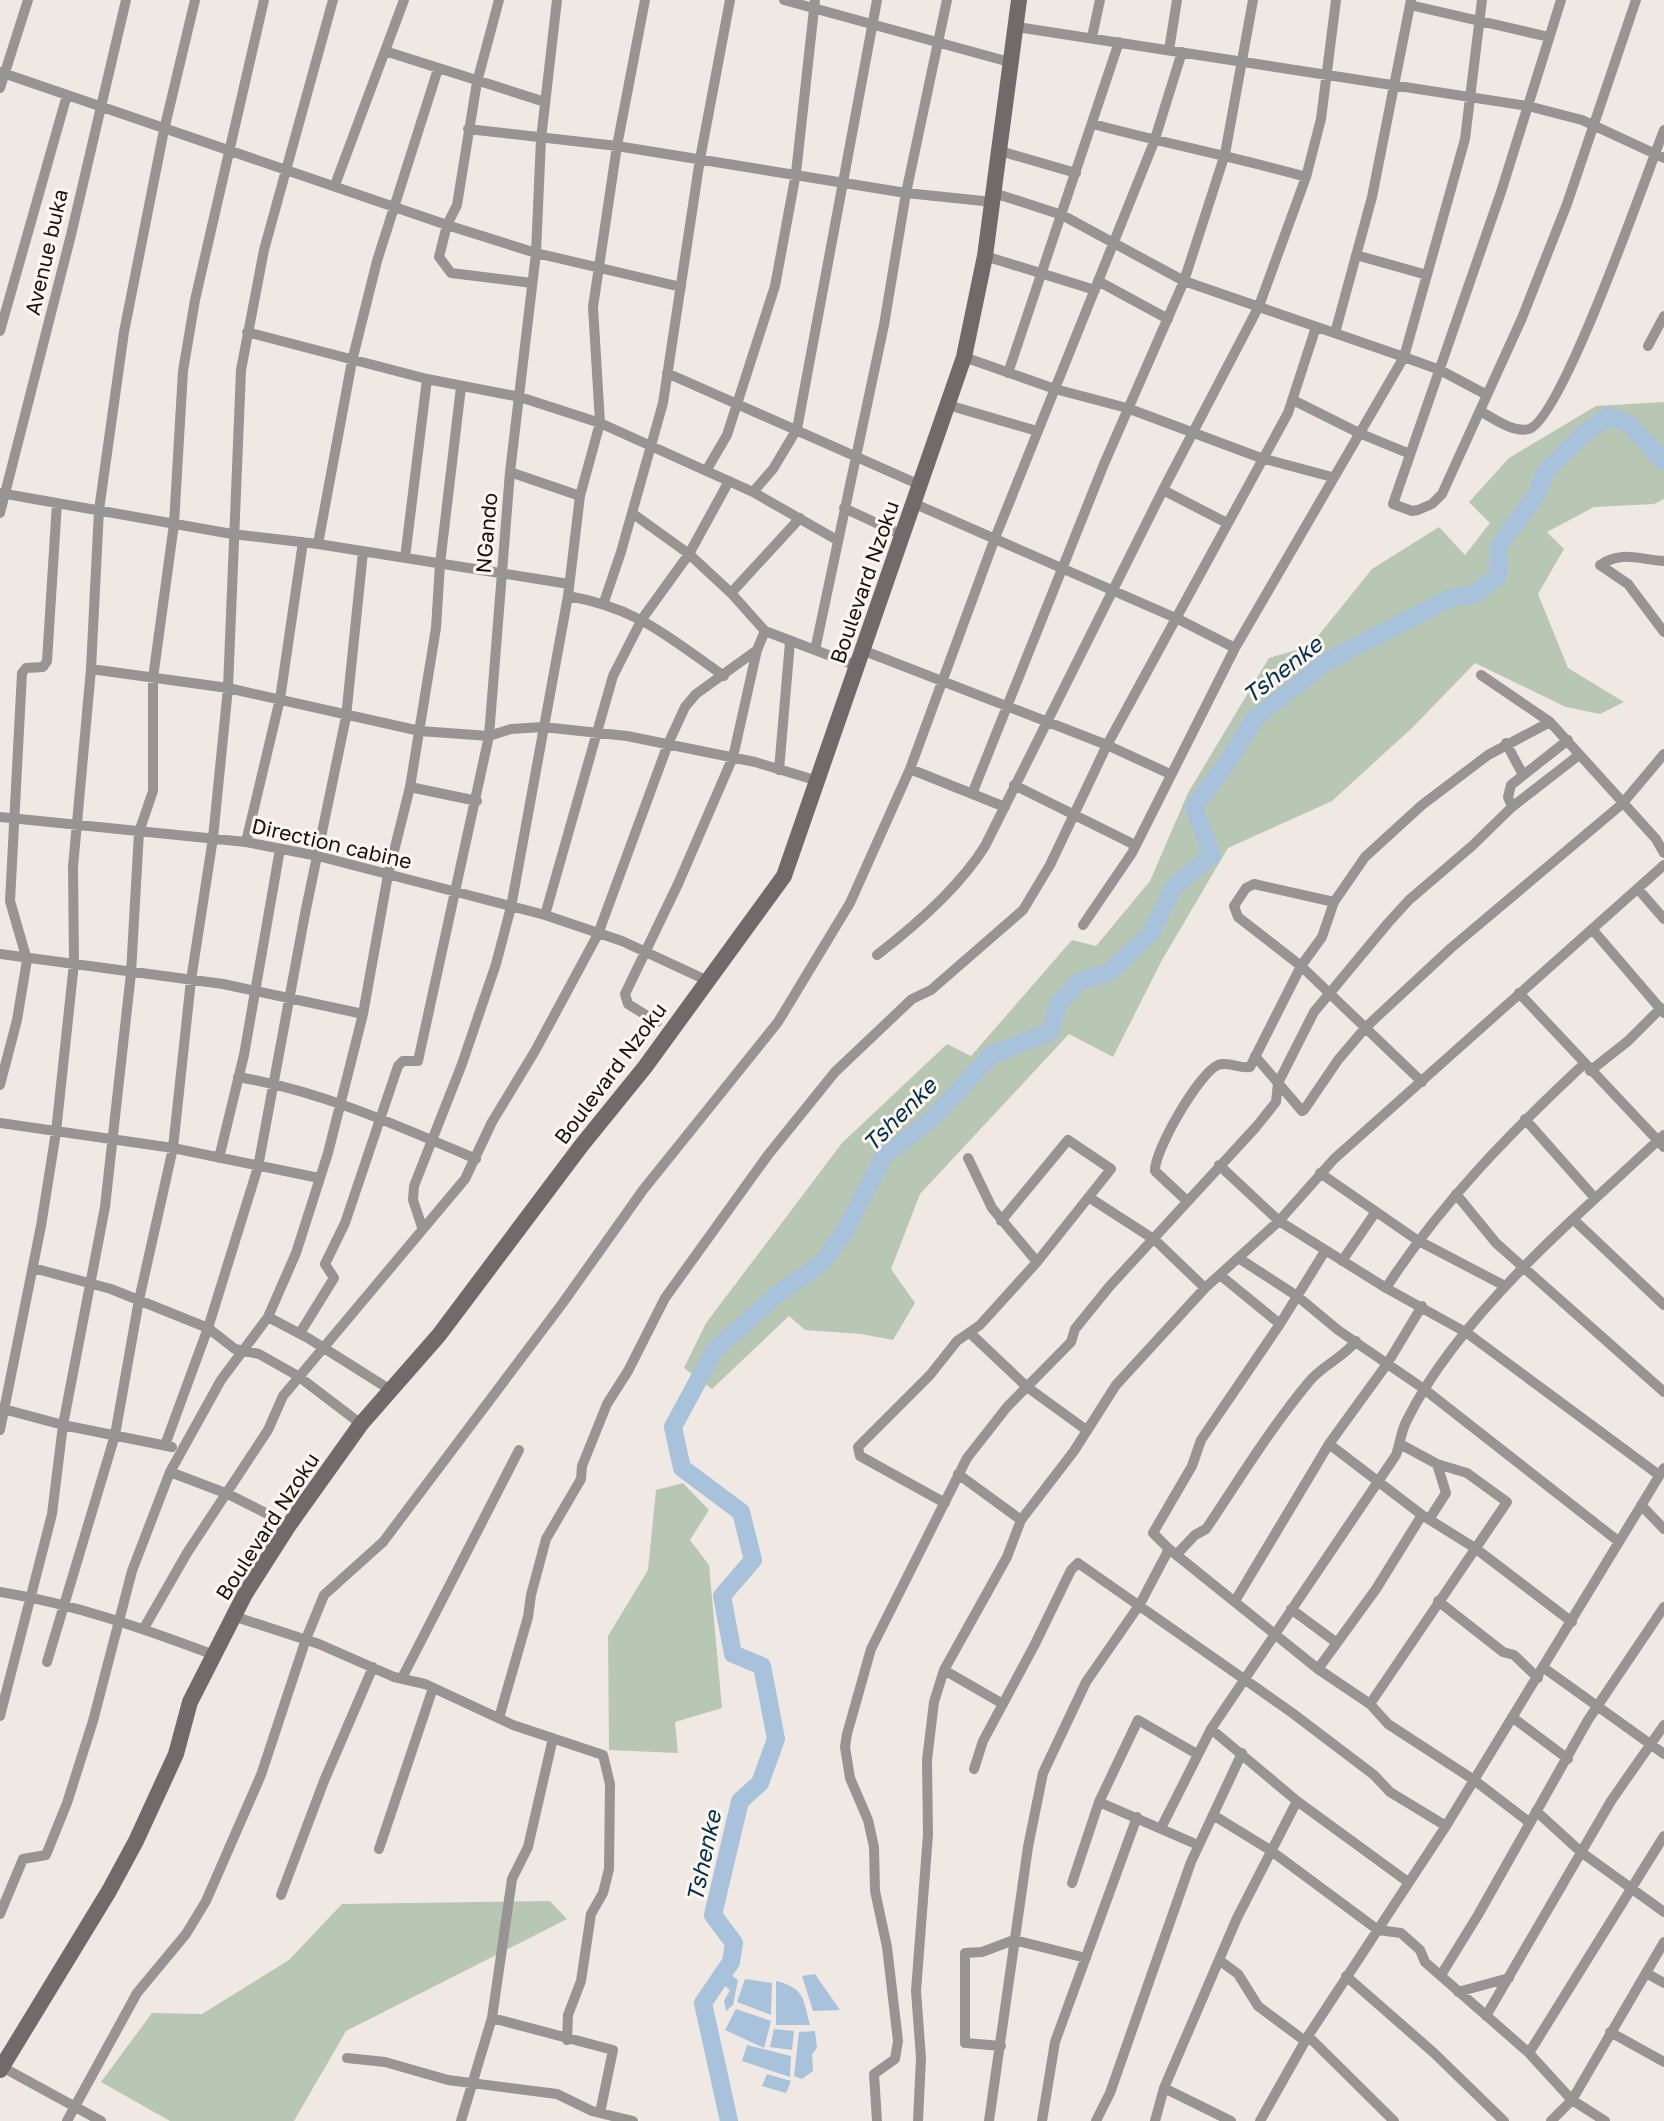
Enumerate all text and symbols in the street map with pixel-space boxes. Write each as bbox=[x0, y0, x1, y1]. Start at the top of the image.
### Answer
street label: Avenue buka bbox=[19, 186, 73, 318]
street label: NGando bbox=[470, 491, 502, 575]
street label: Boulevard Nzoku bbox=[824, 497, 904, 667]
water label: Tshenke bbox=[1237, 628, 1328, 709]
street label: Direction cabine bbox=[249, 812, 415, 874]
street label: Boulevard Nzoku bbox=[548, 997, 672, 1149]
water label: Tshenke bbox=[856, 1070, 943, 1157]
street label: Boulevard Nzoku bbox=[210, 1447, 324, 1605]
water label: Tshenke bbox=[680, 1806, 727, 1904]

